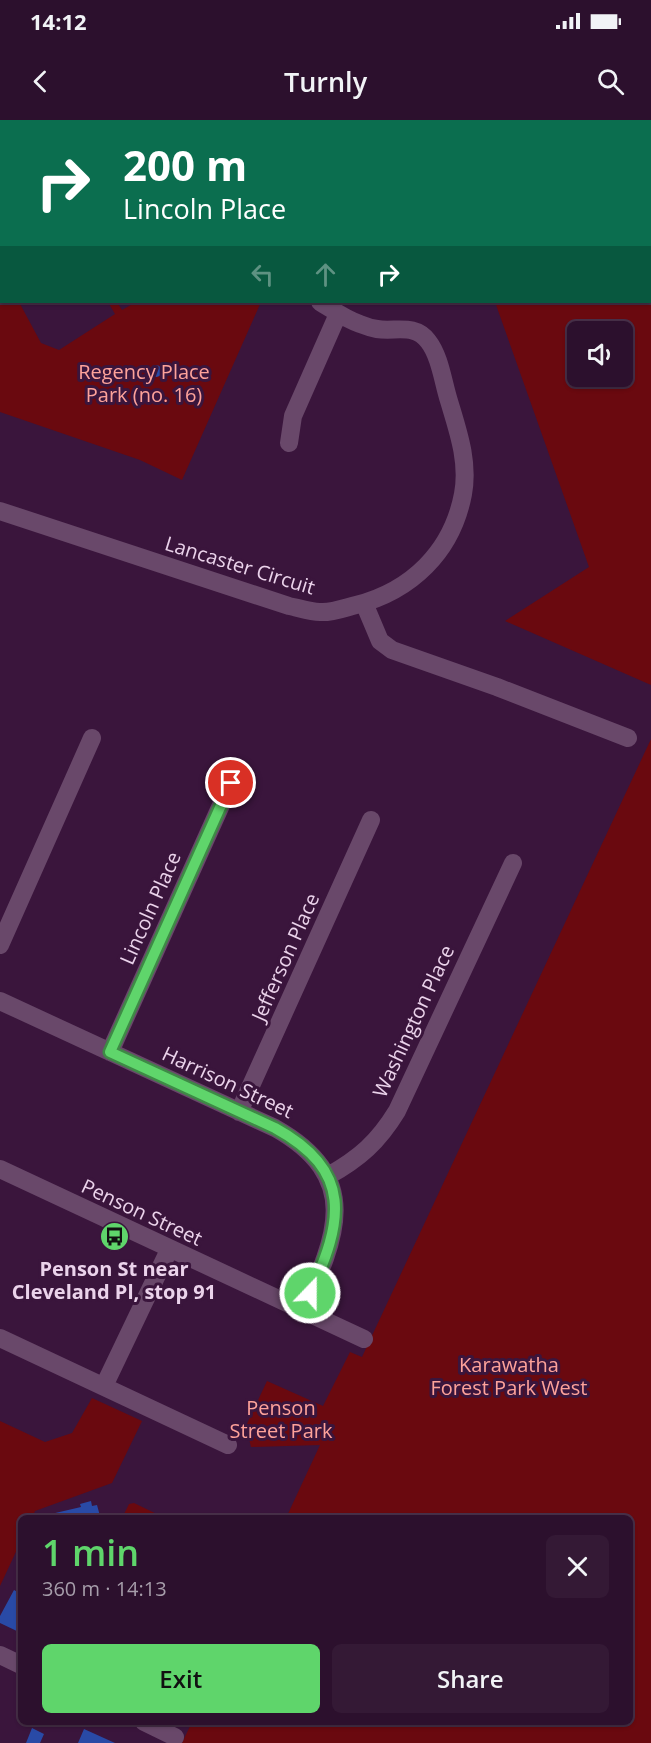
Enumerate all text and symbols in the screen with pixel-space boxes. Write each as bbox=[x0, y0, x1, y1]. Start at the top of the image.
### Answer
text: 14:12 bbox=[30, 6, 87, 36]
text: Turnly bbox=[284, 63, 367, 100]
icon: back bbox=[24, 65, 57, 98]
icon: search bbox=[594, 65, 627, 98]
text: 200 m bbox=[123, 136, 247, 193]
icon: right bbox=[24, 144, 102, 222]
text: Lincoln Place bbox=[123, 190, 286, 227]
icon: left bbox=[246, 258, 279, 291]
icon: ahead bbox=[309, 258, 342, 291]
icon: right bbox=[372, 258, 405, 291]
map controls bbox=[567, 321, 633, 387]
button: sound bbox=[567, 321, 633, 387]
park label: Regency Place Park (no. 16) bbox=[78, 358, 210, 408]
street label: Lancaster Circuit bbox=[162, 529, 318, 601]
pin bbox=[205, 757, 256, 808]
icon: arrive bbox=[214, 766, 247, 799]
street label: Lincoln Place bbox=[113, 847, 187, 969]
street label: Jefferson Place bbox=[244, 889, 325, 1027]
street label: Washington Place bbox=[366, 940, 460, 1102]
street label: Harrison Street bbox=[158, 1040, 298, 1124]
street label: Penson Street bbox=[77, 1172, 207, 1252]
bus stop icon: Penson St near Cleveland Pl, stop 91 bbox=[98, 1221, 130, 1253]
place label: Penson St near Cleveland Pl, stop 91 bbox=[12, 1255, 216, 1305]
position arrow bbox=[278, 1261, 342, 1325]
park label: Karawatha Forest Park West bbox=[431, 1351, 588, 1401]
park label: Penson Street Park bbox=[230, 1394, 333, 1444]
text: 1 min bbox=[42, 1528, 139, 1577]
button: close bbox=[546, 1535, 609, 1598]
text: 360 m · 14:13 bbox=[42, 1575, 167, 1602]
button: Exit bbox=[42, 1644, 320, 1713]
button: Share bbox=[332, 1644, 609, 1713]

